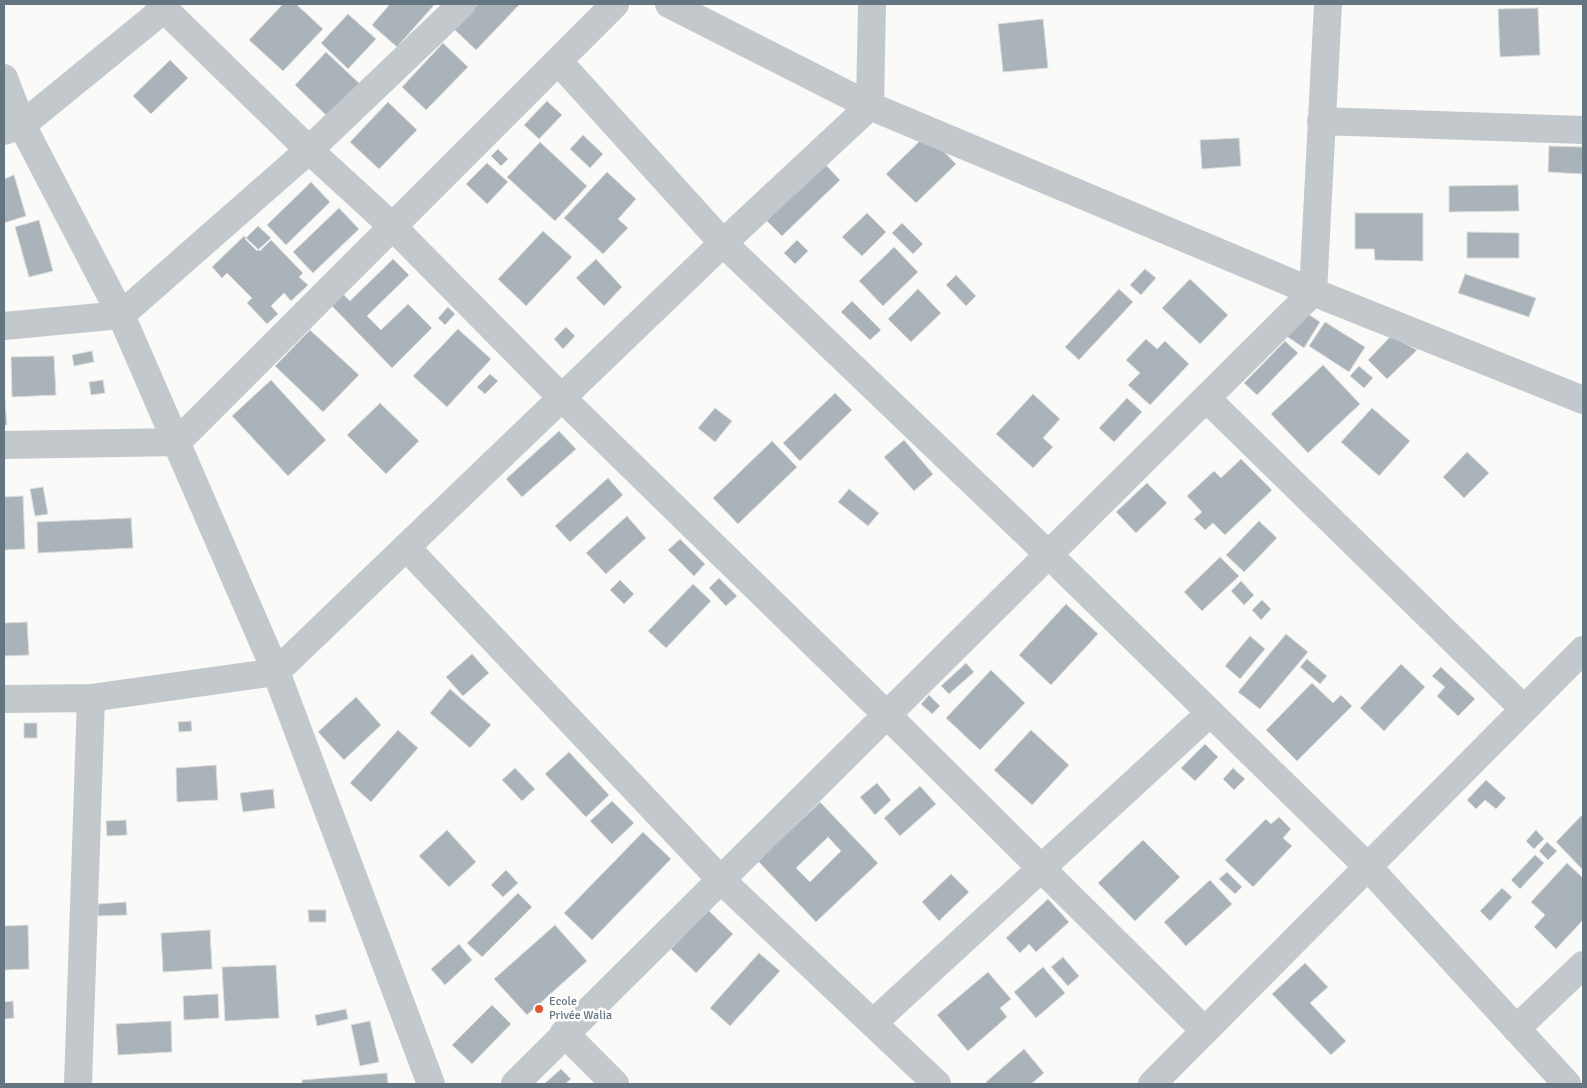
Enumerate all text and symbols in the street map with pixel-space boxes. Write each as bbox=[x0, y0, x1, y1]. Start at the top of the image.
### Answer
place label: Ecole Privée Walia bbox=[549, 995, 612, 1023]
marker: Ecole Privée Walia bbox=[533, 1003, 545, 1015]

